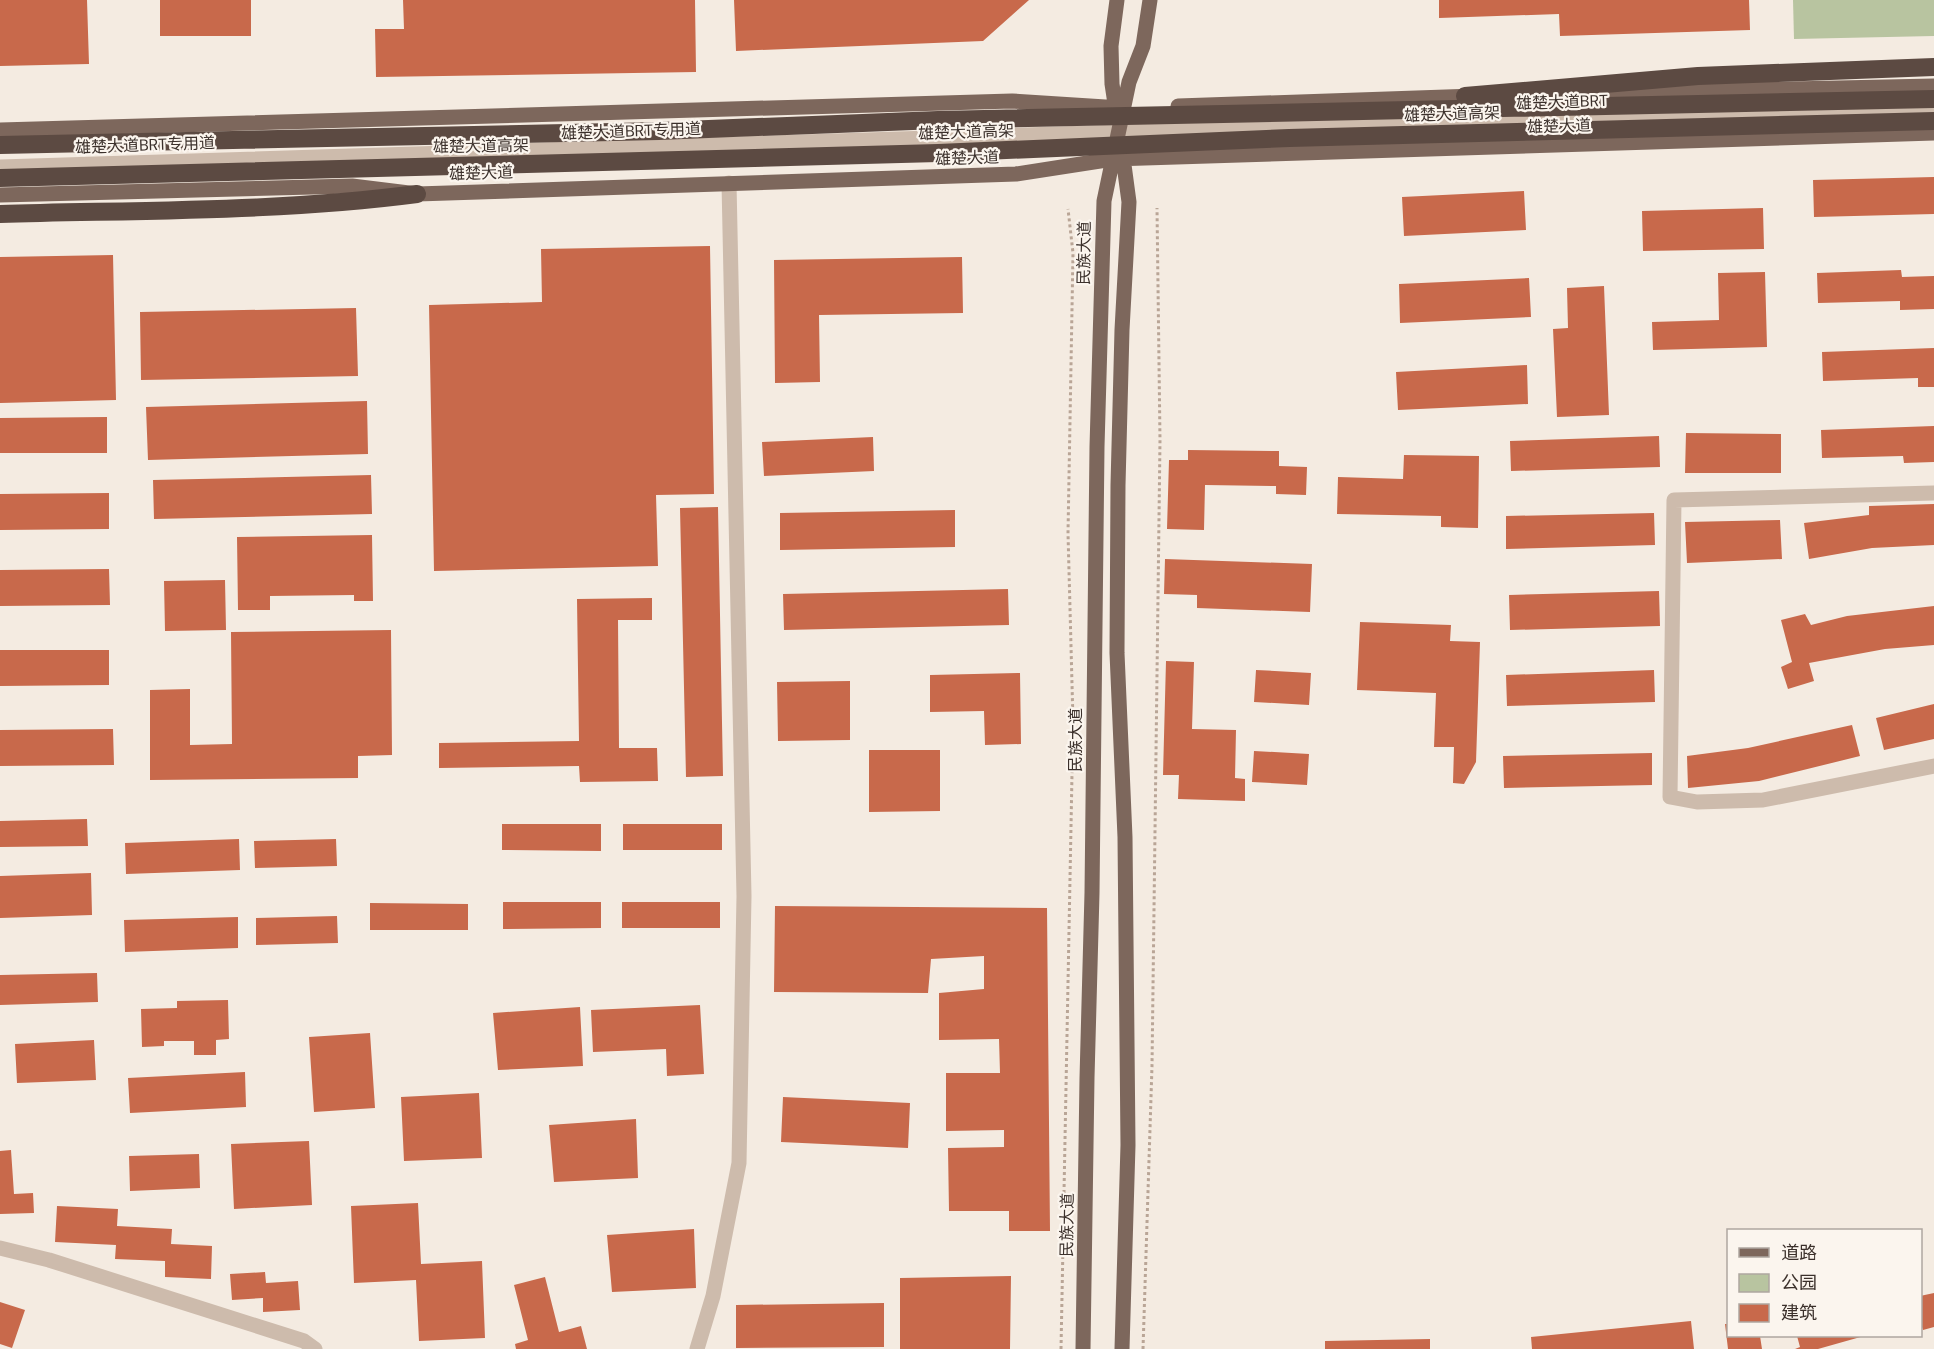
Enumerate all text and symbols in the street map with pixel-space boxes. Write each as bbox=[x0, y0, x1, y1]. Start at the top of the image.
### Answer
street label: 雄楚大道BRT bbox=[1516, 90, 1608, 114]
street label: 雄楚大道高架 bbox=[1404, 102, 1500, 126]
street label: 雄楚大道 bbox=[1527, 114, 1591, 138]
street label: 雄楚大道BRT专用道 bbox=[561, 118, 701, 144]
street label: 雄楚大道高架 bbox=[918, 120, 1014, 144]
street label: 雄楚大道BRT专用道 bbox=[75, 132, 215, 158]
street label: 雄楚大道高架 bbox=[433, 135, 529, 157]
street label: 雄楚大道 bbox=[935, 146, 999, 170]
street label: 雄楚大道 bbox=[449, 161, 513, 185]
street label: 民族大道 bbox=[1073, 221, 1095, 285]
street label: 民族大道 bbox=[1065, 708, 1086, 772]
street label: 民族大道 bbox=[1056, 1193, 1078, 1257]
legend bbox=[1727, 1229, 1922, 1337]
text: 道路 bbox=[1781, 1241, 1817, 1265]
text: 公园 bbox=[1781, 1271, 1817, 1295]
text: 建筑 bbox=[1781, 1301, 1817, 1325]

